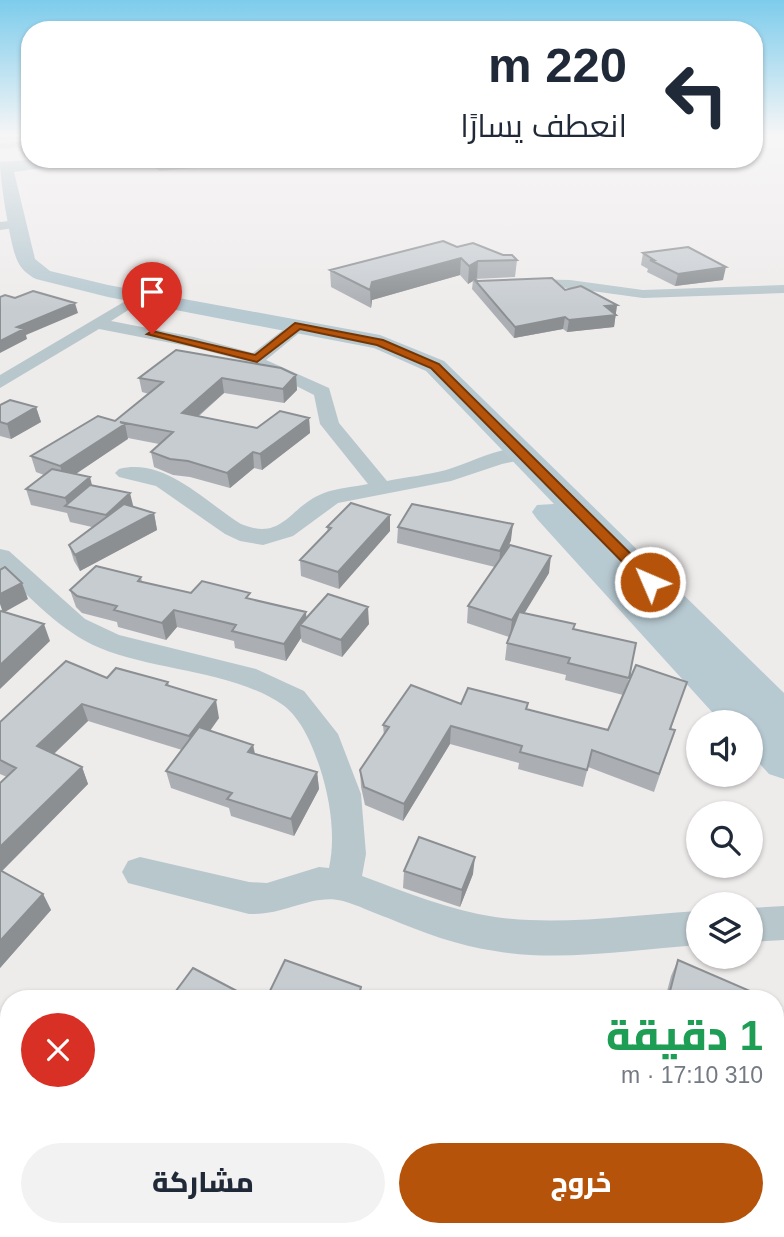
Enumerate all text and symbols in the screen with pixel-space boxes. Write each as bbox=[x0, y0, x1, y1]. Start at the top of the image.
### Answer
text: 220 m bbox=[488, 38, 627, 92]
icon: left bbox=[651, 49, 742, 140]
text: انعطف يسارًا bbox=[460, 108, 627, 144]
pin bbox=[122, 262, 182, 334]
icon: arrive bbox=[133, 273, 171, 311]
position arrow bbox=[613, 545, 687, 619]
map controls bbox=[686, 710, 763, 969]
button: sound bbox=[686, 710, 763, 787]
button: search bbox=[686, 801, 763, 878]
button: layers bbox=[686, 892, 763, 969]
text: 1 دقيقة bbox=[606, 1012, 763, 1059]
button: close bbox=[21, 1013, 95, 1087]
text: 310 m · 17:10 bbox=[621, 1062, 763, 1088]
button: مشاركة bbox=[21, 1143, 385, 1223]
button: خروج bbox=[399, 1143, 763, 1223]

